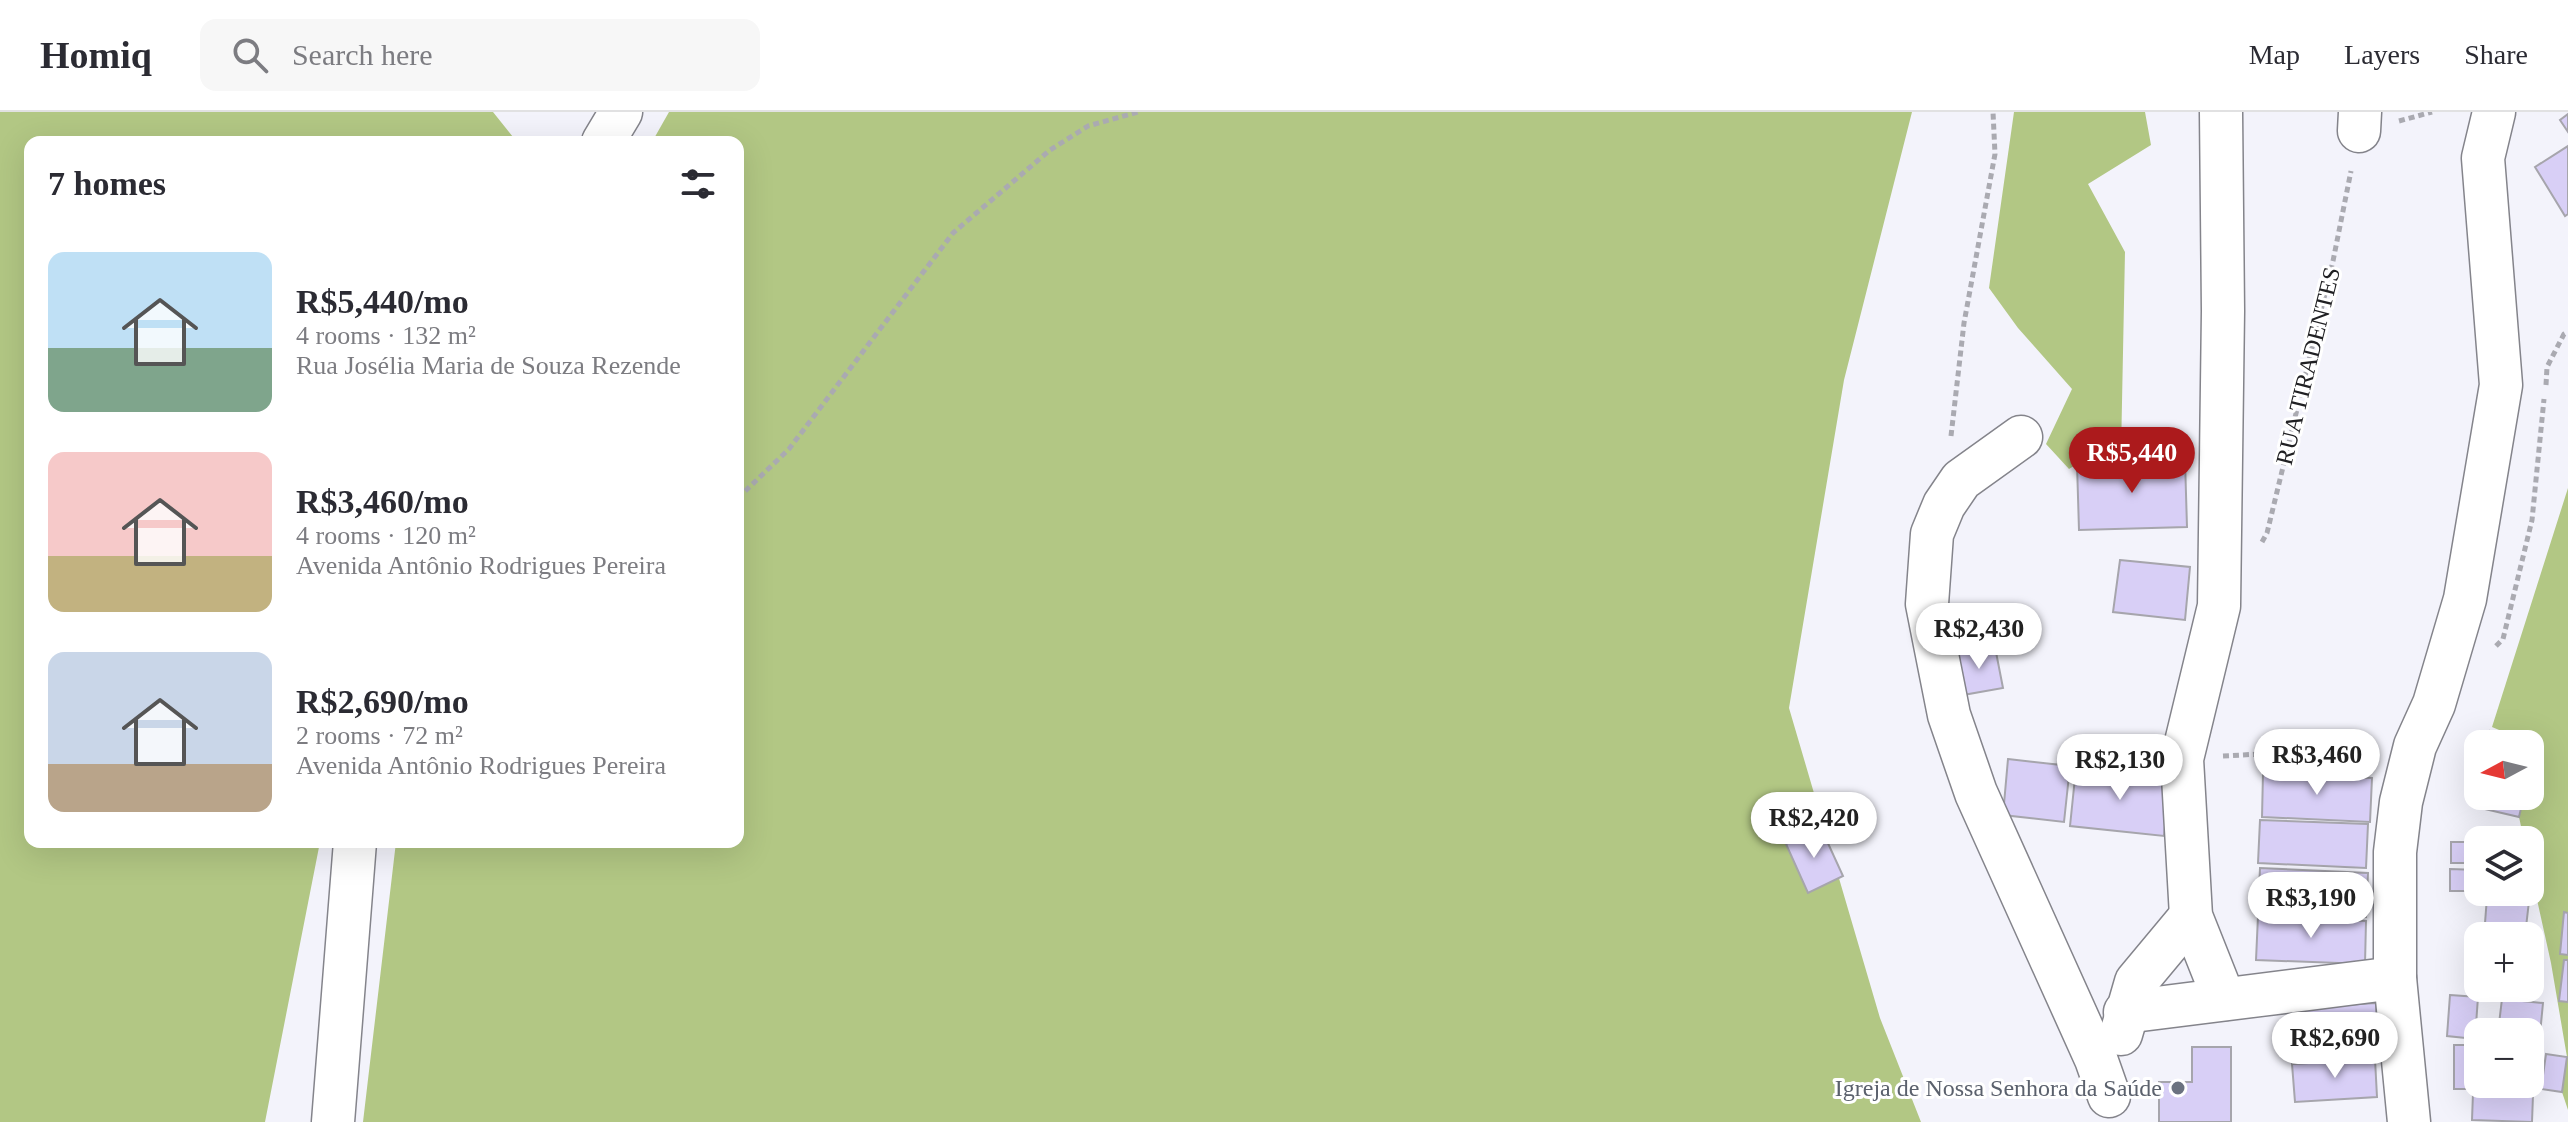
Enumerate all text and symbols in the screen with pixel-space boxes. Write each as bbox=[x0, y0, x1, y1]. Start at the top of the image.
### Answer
search box bbox=[200, 19, 760, 91]
icon: search bbox=[228, 33, 272, 77]
text: Homiq bbox=[40, 34, 152, 76]
text: Search here bbox=[292, 38, 433, 71]
text: Map bbox=[2249, 39, 2300, 70]
text: Layers bbox=[2344, 39, 2420, 70]
text: Share bbox=[2464, 39, 2528, 70]
icon: filters bbox=[676, 162, 720, 206]
text: 7 homes bbox=[48, 165, 166, 202]
street label: RUA TIRADENTES bbox=[2271, 264, 2345, 468]
text: R$5,440/mo bbox=[296, 283, 469, 320]
icon: home bbox=[112, 284, 208, 380]
text: 4 rooms · 132 m² bbox=[296, 321, 476, 350]
text: Rua Josélia Maria de Souza Rezende bbox=[296, 351, 681, 380]
pin: R$5,440 bbox=[2058, 427, 2206, 495]
text: R$5,440 bbox=[2087, 438, 2177, 467]
text: R$3,460/mo bbox=[296, 483, 469, 520]
icon: home bbox=[112, 484, 208, 580]
text: 4 rooms · 120 m² bbox=[296, 521, 476, 550]
text: Avenida Antônio Rodrigues Pereira bbox=[296, 551, 666, 580]
pin: R$2,430 bbox=[1905, 603, 2053, 671]
text: R$2,430 bbox=[1934, 614, 2024, 643]
text: R$2,690/mo bbox=[296, 683, 469, 720]
icon: home bbox=[112, 684, 208, 780]
text: 2 rooms · 72 m² bbox=[296, 721, 463, 750]
pin: R$3,460 bbox=[2243, 729, 2391, 797]
north arrow bbox=[2464, 730, 2544, 810]
map controls bbox=[2464, 730, 2544, 1098]
pin: R$2,130 bbox=[2046, 734, 2194, 802]
text: R$3,460 bbox=[2272, 740, 2362, 769]
text: R$2,130 bbox=[2075, 745, 2165, 774]
text: Avenida Antônio Rodrigues Pereira bbox=[296, 751, 666, 780]
pin: R$2,420 bbox=[1740, 792, 1888, 860]
text: R$2,420 bbox=[1769, 803, 1859, 832]
button: layers bbox=[2464, 826, 2544, 906]
pin: R$3,190 bbox=[2237, 872, 2385, 940]
text: R$3,190 bbox=[2266, 883, 2356, 912]
button: + bbox=[2464, 922, 2544, 1002]
pin: R$2,690 bbox=[2261, 1012, 2409, 1080]
button: − bbox=[2464, 1018, 2544, 1098]
text: R$2,690 bbox=[2290, 1023, 2380, 1052]
place label: Igreja de Nossa Senhora da Saúde bbox=[1835, 1075, 2162, 1101]
marker: Igreja de Nossa Senhora da Saúde bbox=[2169, 1079, 2187, 1097]

